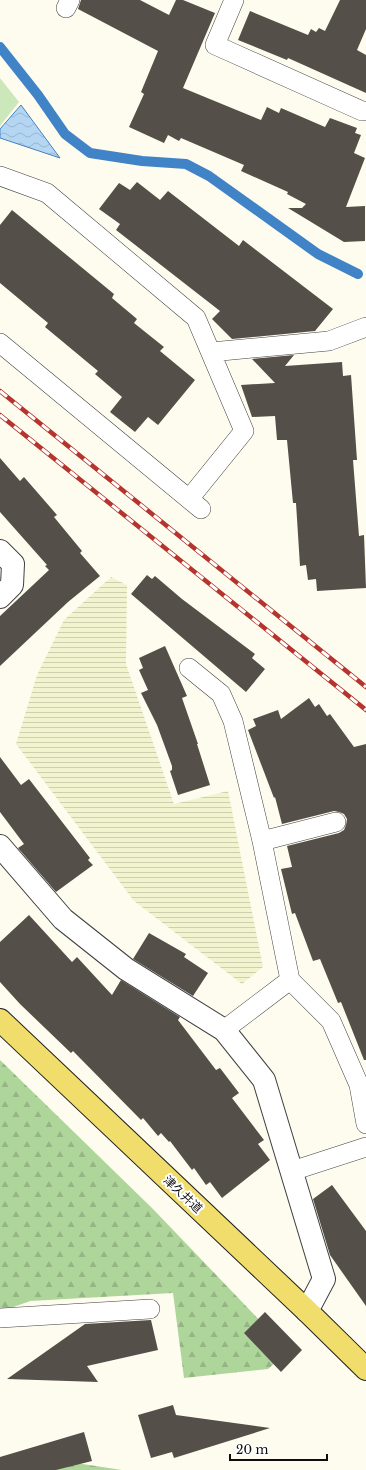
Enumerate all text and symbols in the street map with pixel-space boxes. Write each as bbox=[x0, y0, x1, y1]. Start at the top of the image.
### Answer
street label: 津久井道 bbox=[160, 1172, 206, 1216]
scale bar bbox=[230, 1436, 327, 1462]
text: 20 m bbox=[236, 1442, 268, 1457]

